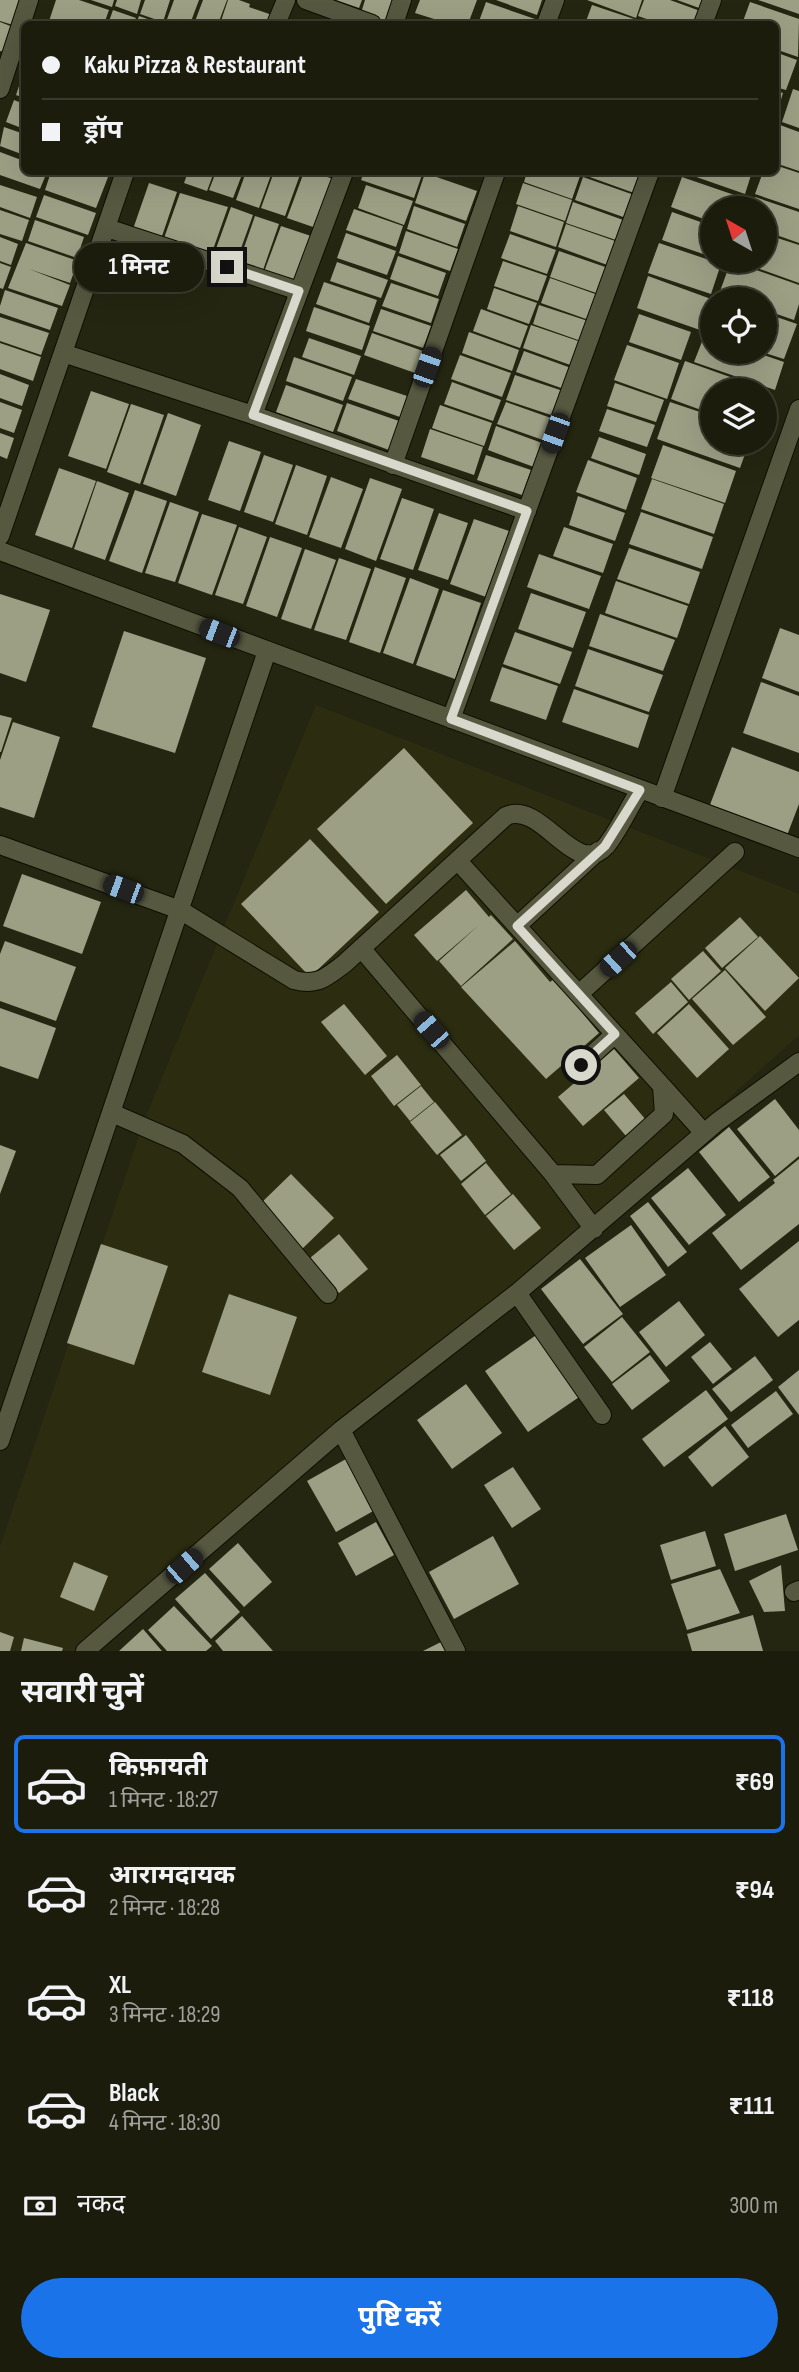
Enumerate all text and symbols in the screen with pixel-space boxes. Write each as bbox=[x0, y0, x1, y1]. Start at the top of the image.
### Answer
text: Kaku Pizza & Restaurant bbox=[84, 50, 306, 81]
text: ड्रॉप bbox=[84, 115, 122, 146]
north arrow bbox=[700, 196, 777, 273]
map controls bbox=[700, 196, 777, 455]
callout: 1 मिनट bbox=[73, 243, 202, 292]
route end bbox=[211, 251, 243, 283]
text: 1 मिनट bbox=[109, 253, 169, 281]
button: locate bbox=[700, 287, 777, 364]
car bbox=[411, 344, 444, 390]
button: layers bbox=[700, 378, 777, 455]
car bbox=[538, 410, 573, 456]
car bbox=[196, 616, 243, 650]
car bbox=[100, 872, 147, 906]
car bbox=[596, 937, 641, 981]
car bbox=[410, 1007, 453, 1053]
route start bbox=[565, 1049, 597, 1081]
car bbox=[162, 1544, 207, 1588]
text: सवारी चुनें bbox=[21, 1673, 144, 1712]
text: किफ़ायती bbox=[109, 1752, 208, 1783]
icon: car bbox=[25, 1753, 88, 1816]
text: ₹69 bbox=[735, 1767, 774, 1798]
text: 1 मिनट · 18:27 bbox=[109, 1786, 218, 1814]
text: आरामदायक bbox=[109, 1860, 235, 1891]
icon: car bbox=[25, 1861, 88, 1924]
text: ₹94 bbox=[735, 1875, 774, 1906]
text: 2 मिनट · 18:28 bbox=[109, 1894, 220, 1922]
icon: car bbox=[25, 1969, 88, 2032]
text: XL bbox=[109, 1970, 131, 2001]
text: ₹118 bbox=[726, 1983, 774, 2014]
text: 3 मिनट · 18:29 bbox=[109, 2001, 220, 2029]
icon: car bbox=[25, 2077, 88, 2140]
text: Black bbox=[109, 2078, 159, 2109]
text: ₹111 bbox=[729, 2091, 774, 2122]
text: 4 मिनट · 18:30 bbox=[109, 2109, 221, 2137]
icon: cash bbox=[21, 2187, 59, 2225]
text: नकद bbox=[77, 2189, 125, 2220]
text: 300 m bbox=[729, 2192, 778, 2220]
button: पुष्टि करें bbox=[21, 2278, 778, 2358]

